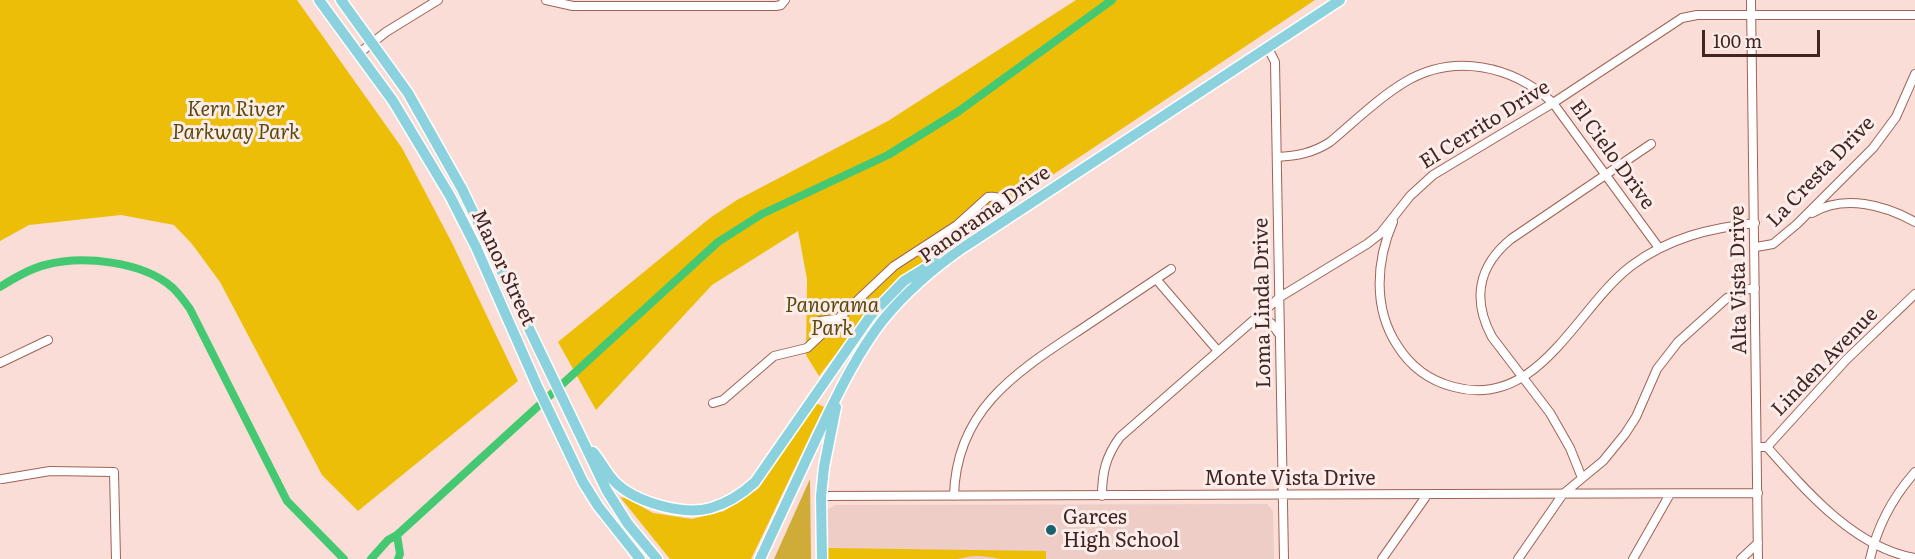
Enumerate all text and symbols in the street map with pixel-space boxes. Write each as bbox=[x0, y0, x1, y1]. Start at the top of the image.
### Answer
scale bar bbox=[1705, 18, 1824, 56]
text: 100 m bbox=[1713, 27, 1762, 54]
street label: El Cerrito Drive bbox=[1416, 75, 1554, 175]
street label: El Cielo Drive bbox=[1564, 96, 1660, 214]
park label: Kern River Parkway Park bbox=[172, 98, 300, 145]
street label: La Cresta Drive bbox=[1762, 112, 1880, 232]
street label: Panorama Drive bbox=[915, 161, 1055, 269]
street label: Alta Vista Drive bbox=[1726, 205, 1752, 355]
street label: Manor Street bbox=[466, 206, 540, 330]
street label: Loma Linda Drive bbox=[1250, 218, 1276, 388]
park label: Panorama Park bbox=[785, 294, 879, 341]
street label: Linden Avenue bbox=[1767, 303, 1883, 421]
street label: Monte Vista Drive bbox=[1204, 467, 1376, 491]
place label: Garces High School bbox=[1063, 506, 1179, 553]
marker: Garces High School bbox=[1044, 523, 1058, 537]

